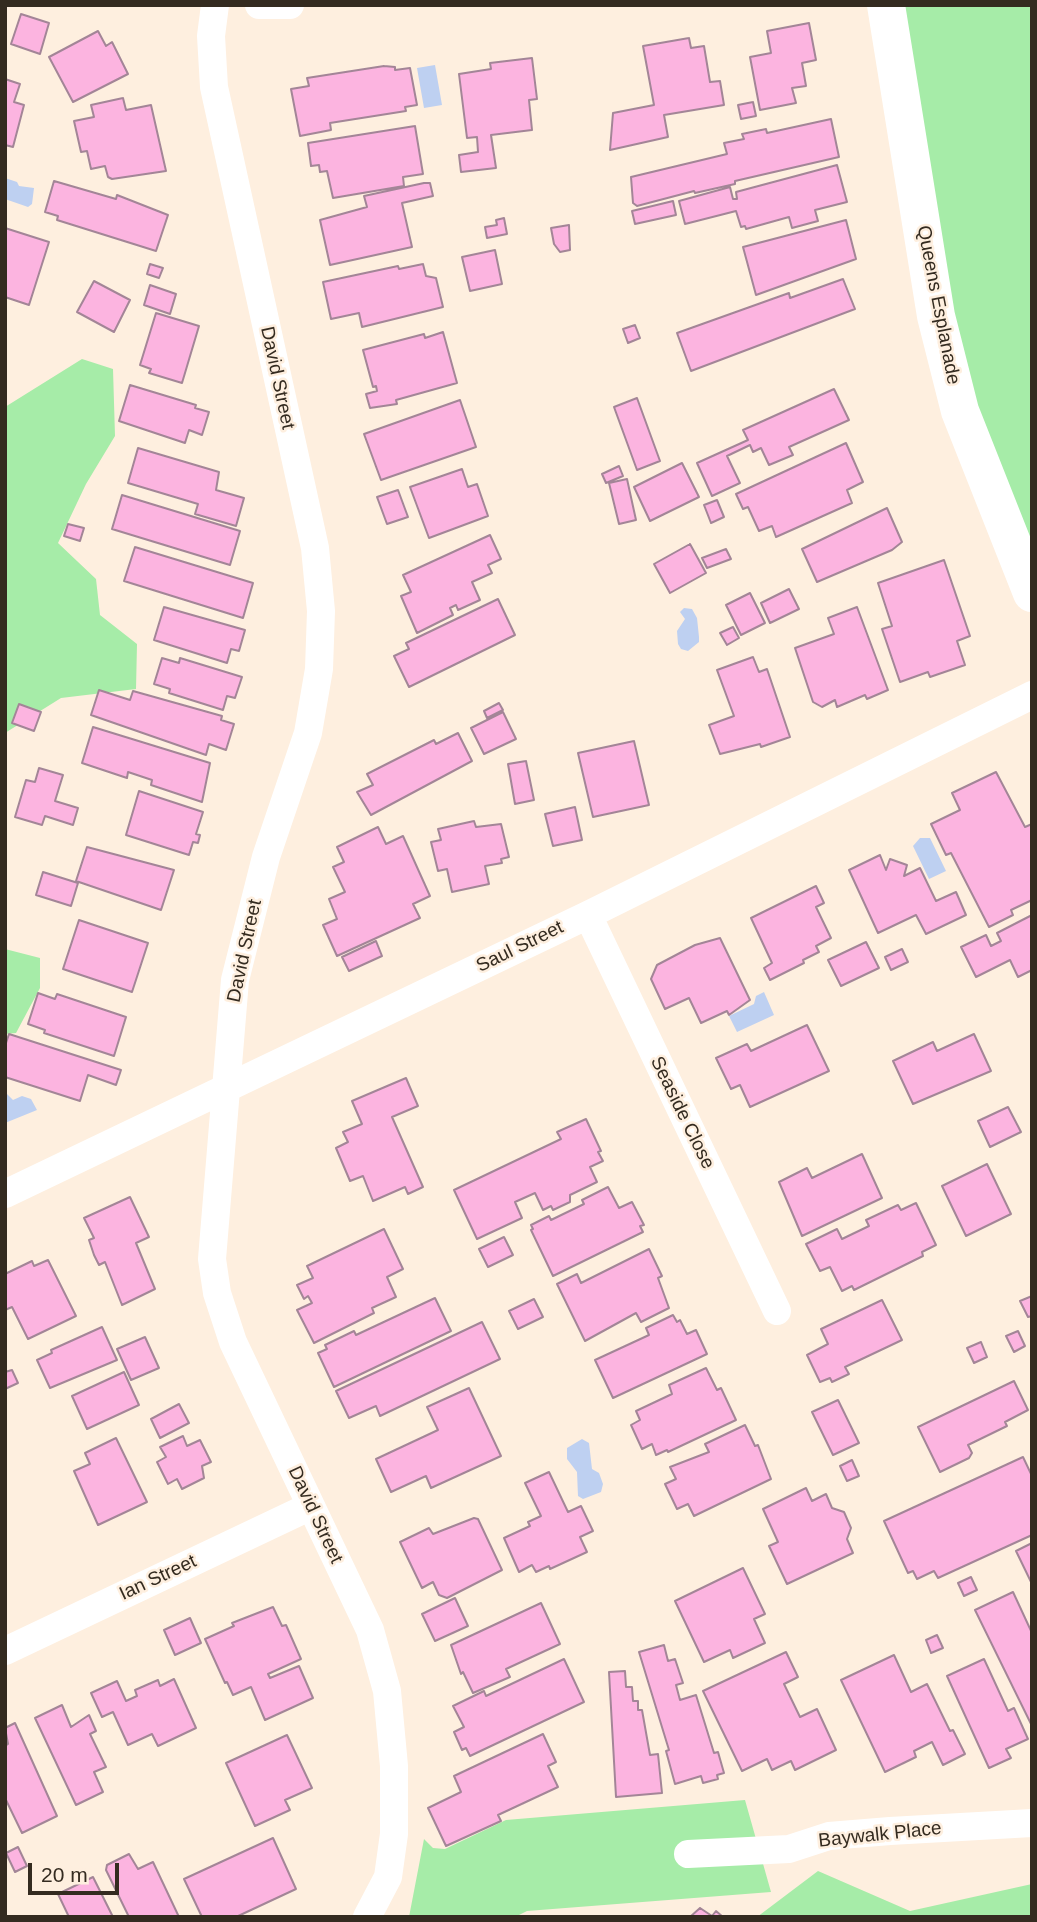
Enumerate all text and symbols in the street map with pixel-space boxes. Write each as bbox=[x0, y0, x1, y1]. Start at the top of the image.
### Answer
street label: Queens Esplanade bbox=[911, 223, 965, 387]
street label: David Street bbox=[255, 324, 299, 432]
street label: David Street bbox=[223, 897, 267, 1005]
street label: Saul Street bbox=[473, 916, 567, 978]
street label: Seaside Close bbox=[645, 1053, 719, 1173]
street label: David Street bbox=[283, 1463, 347, 1567]
street label: Ian Street bbox=[116, 1550, 200, 1606]
street label: Baywalk Place bbox=[817, 1817, 943, 1853]
scale bar bbox=[32, 1848, 122, 1892]
text: 20 m bbox=[41, 1863, 88, 1886]

